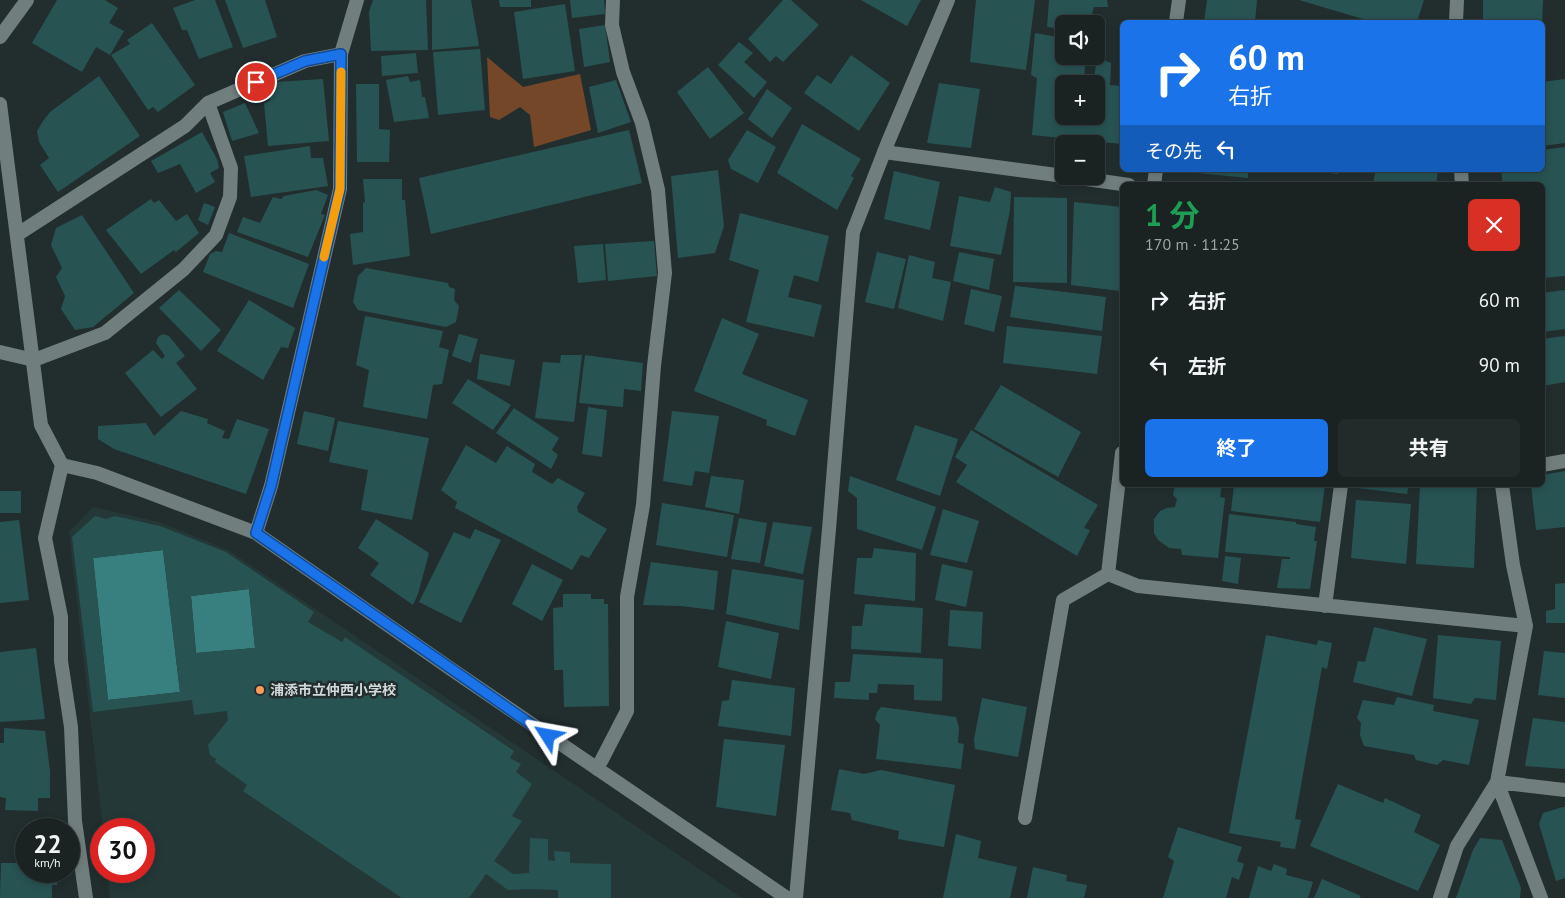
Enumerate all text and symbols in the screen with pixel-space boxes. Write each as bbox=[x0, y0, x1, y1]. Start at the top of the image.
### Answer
map controls bbox=[1055, 15, 1105, 185]
button: sound bbox=[1055, 15, 1105, 65]
text: 60 m bbox=[1228, 34, 1305, 80]
icon: right bbox=[1145, 40, 1210, 105]
pin bbox=[235, 61, 277, 103]
icon: arrive bbox=[242, 68, 270, 96]
button: + bbox=[1055, 75, 1105, 125]
text: 右折 bbox=[1228, 82, 1272, 110]
button: − bbox=[1055, 135, 1105, 185]
icon: left bbox=[1212, 135, 1240, 163]
text: その先 bbox=[1145, 139, 1202, 163]
text: 1 分 bbox=[1145, 195, 1200, 234]
button: close bbox=[1468, 199, 1520, 251]
text: 170 m · 11:25 bbox=[1145, 234, 1240, 254]
icon: right bbox=[1145, 286, 1173, 314]
text: 60 m bbox=[1479, 288, 1520, 312]
text: 右折 bbox=[1188, 289, 1226, 313]
icon: left bbox=[1145, 351, 1173, 379]
text: 90 m bbox=[1479, 353, 1520, 377]
text: 左折 bbox=[1188, 354, 1226, 378]
button: 終了 bbox=[1145, 419, 1328, 477]
button: 共有 bbox=[1338, 419, 1520, 477]
place label: 浦添市立仲西小学校 bbox=[270, 681, 396, 699]
marker: 浦添市立仲西小学校 bbox=[254, 684, 266, 696]
position arrow bbox=[521, 709, 573, 761]
speed limit sign: 30 bbox=[90, 818, 155, 883]
text: 22 bbox=[33, 828, 62, 860]
text: km/h bbox=[34, 855, 61, 870]

